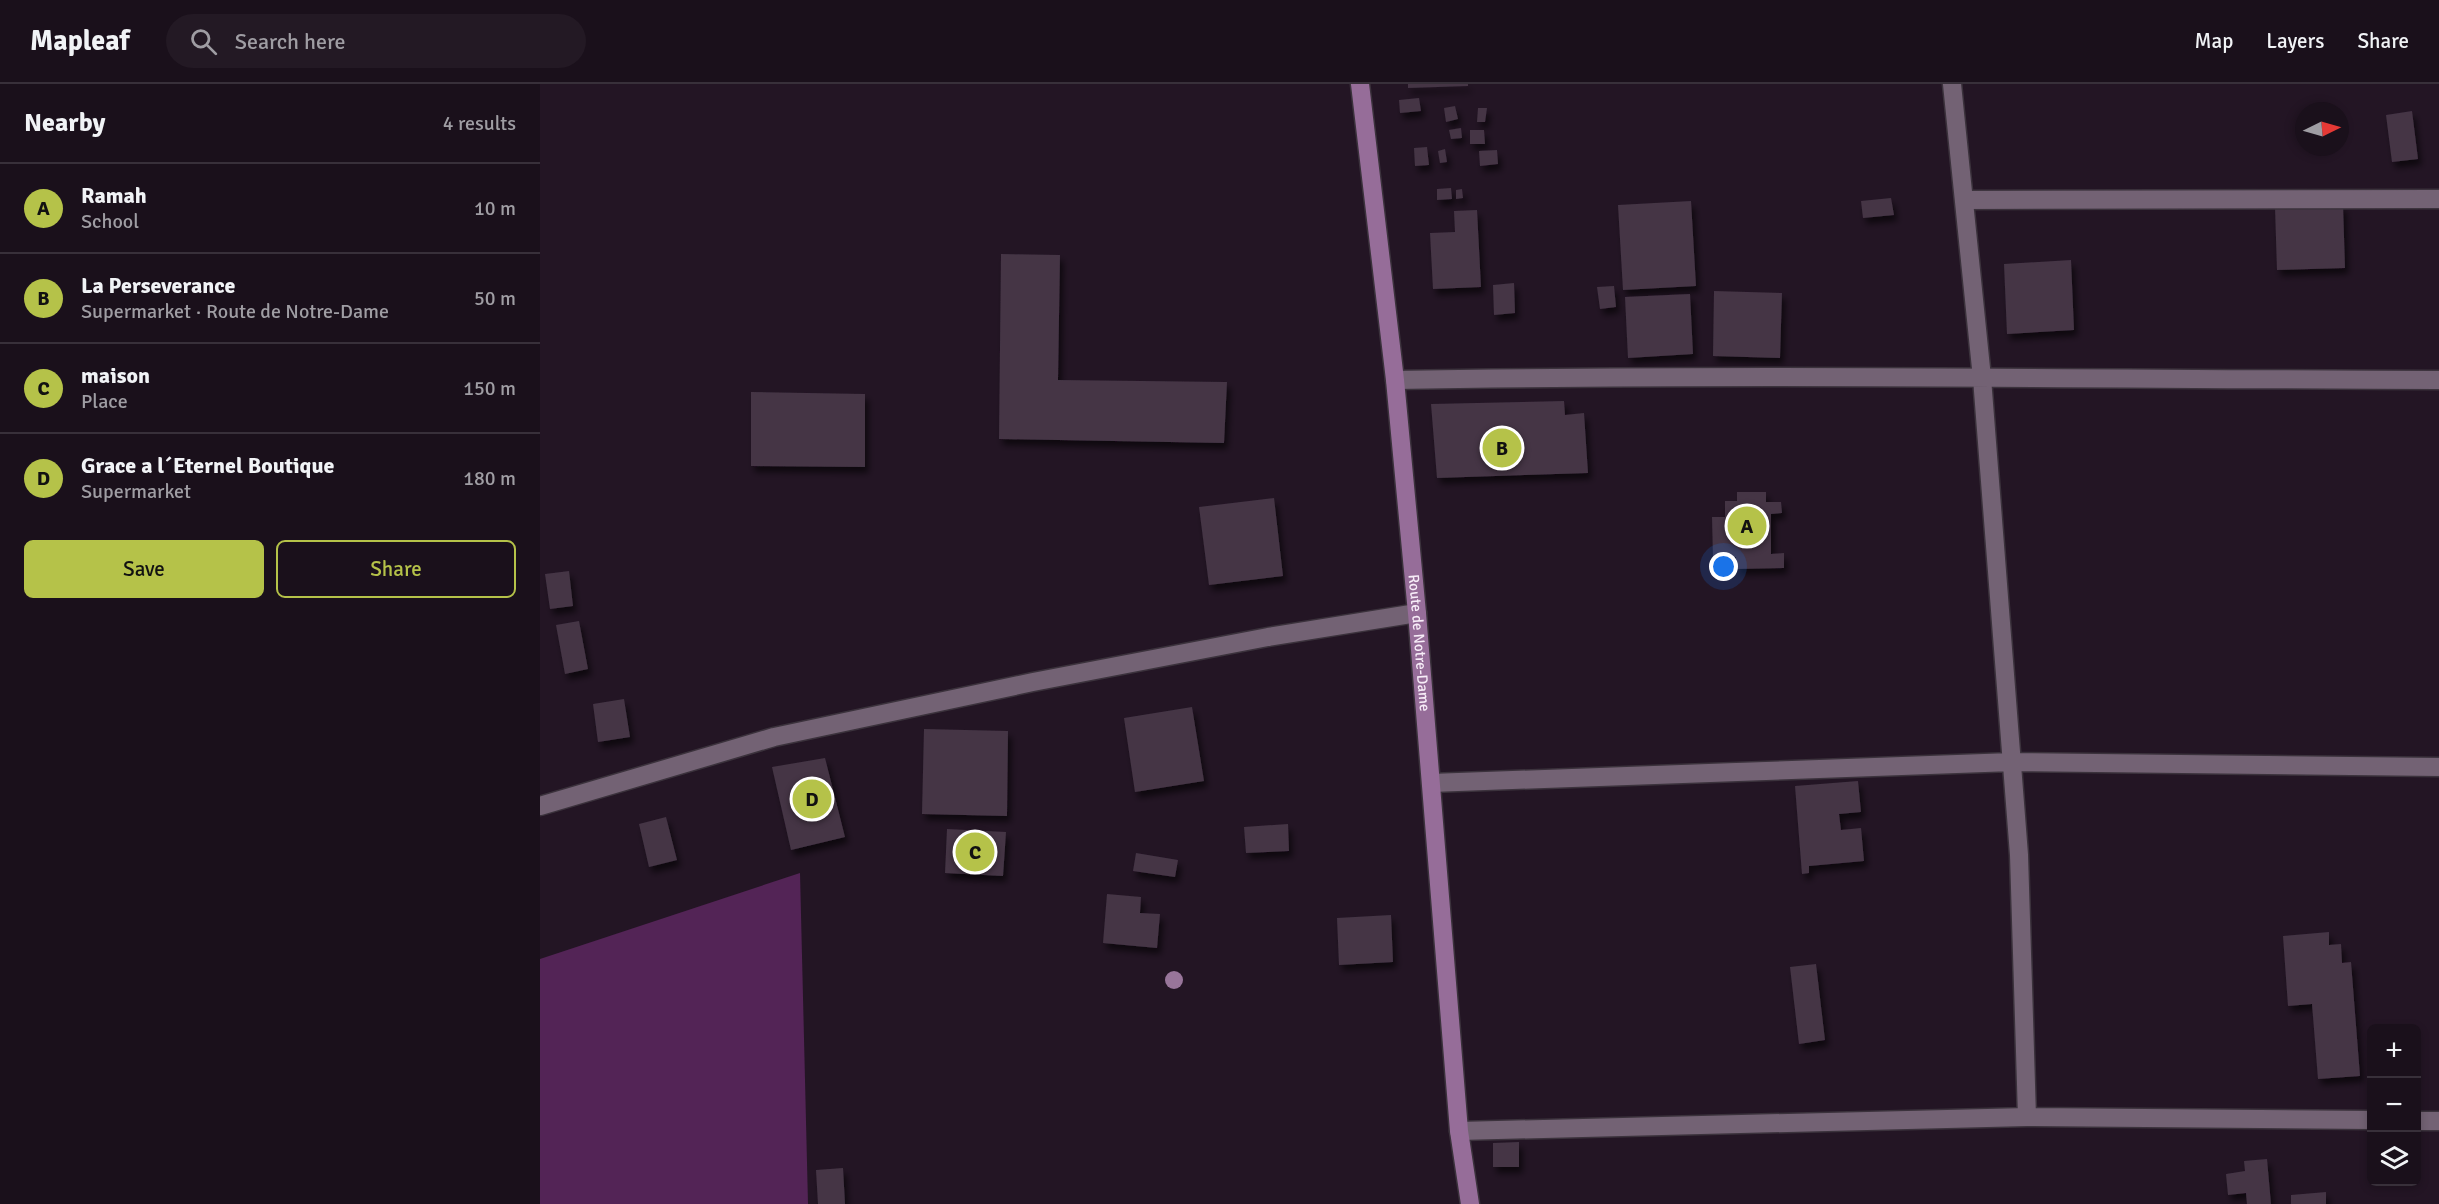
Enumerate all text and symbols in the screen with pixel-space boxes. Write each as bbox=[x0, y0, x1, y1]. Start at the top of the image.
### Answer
search box bbox=[166, 14, 586, 68]
text: Mapleaf bbox=[30, 24, 130, 58]
icon: search bbox=[187, 25, 220, 58]
text: Search here bbox=[235, 28, 346, 55]
text: Map bbox=[2195, 28, 2233, 54]
text: Layers bbox=[2266, 28, 2324, 54]
text: Share bbox=[2357, 28, 2409, 54]
north arrow bbox=[2295, 102, 2349, 156]
text: Nearby bbox=[24, 107, 105, 139]
text: 4 results bbox=[443, 111, 516, 136]
text: Ramah bbox=[81, 182, 147, 209]
text: A bbox=[37, 196, 50, 221]
text: 10 m bbox=[474, 196, 516, 221]
text: School bbox=[81, 209, 139, 234]
text: La Perseverance bbox=[81, 272, 236, 299]
text: B bbox=[37, 286, 50, 311]
text: 50 m bbox=[474, 286, 516, 311]
text: Supermarket · Route de Notre-Dame bbox=[81, 299, 389, 324]
text: maison bbox=[81, 362, 150, 389]
text: C bbox=[37, 376, 50, 401]
text: 150 m bbox=[463, 376, 516, 401]
text: Place bbox=[81, 389, 128, 414]
pin: B bbox=[1482, 426, 1522, 470]
text: Grace a l´Eternel Boutique bbox=[81, 452, 334, 479]
text: D bbox=[37, 466, 50, 491]
text: 180 m bbox=[463, 466, 516, 491]
text: Supermarket bbox=[81, 479, 191, 504]
pin: A bbox=[1728, 504, 1766, 548]
button: Save bbox=[24, 540, 264, 598]
button: Share bbox=[276, 540, 516, 598]
your location bbox=[1709, 552, 1738, 581]
street label: Route de Notre-Dame bbox=[1404, 574, 1434, 712]
pin: D bbox=[792, 776, 832, 822]
pin: C bbox=[956, 830, 994, 874]
map controls bbox=[2367, 1024, 2421, 1186]
button: + bbox=[2367, 1024, 2421, 1078]
button: − bbox=[2367, 1078, 2421, 1132]
button: layers bbox=[2367, 1132, 2421, 1186]

